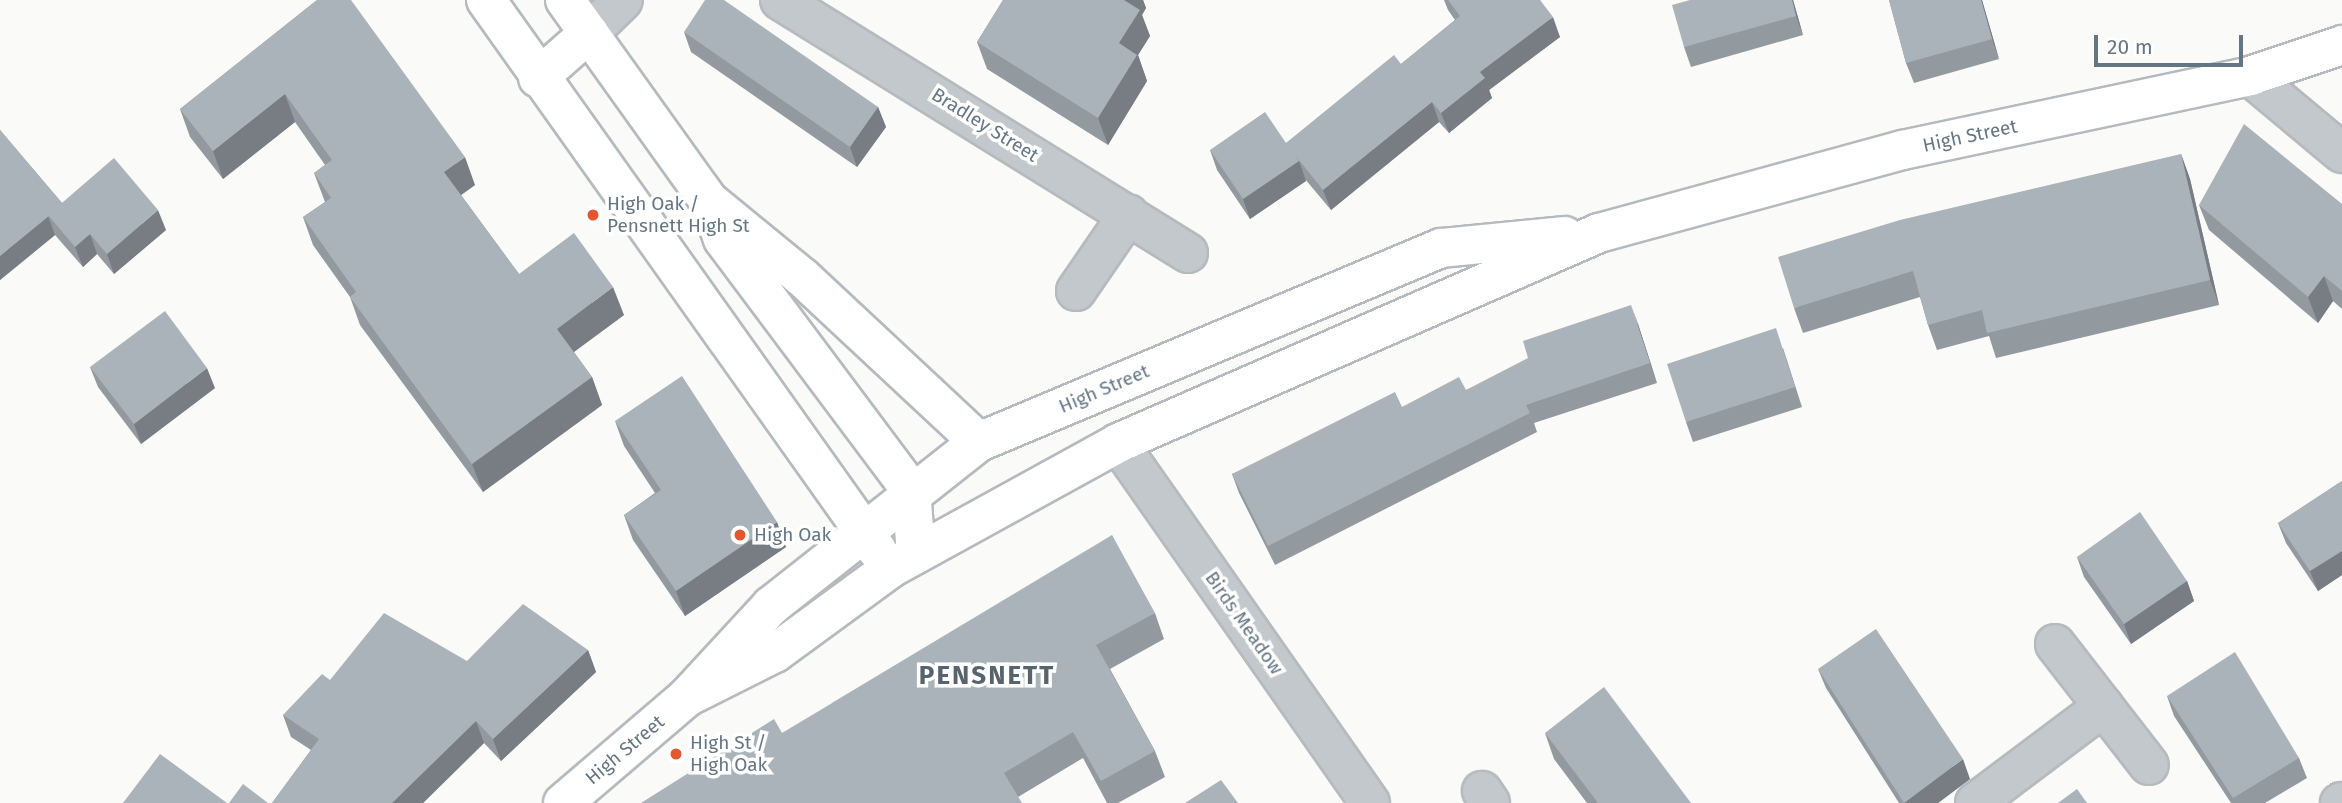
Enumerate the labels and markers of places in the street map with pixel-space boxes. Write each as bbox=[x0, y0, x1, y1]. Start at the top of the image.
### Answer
place label: High Oak / Pensnett High St bbox=[607, 193, 750, 237]
marker: High Oak / Pensnett High St bbox=[585, 207, 601, 223]
place label: High Oak bbox=[754, 524, 831, 546]
marker: High Oak bbox=[732, 527, 748, 543]
place label: High St / High Oak bbox=[690, 732, 767, 776]
marker: High St / High Oak bbox=[668, 746, 684, 762]

